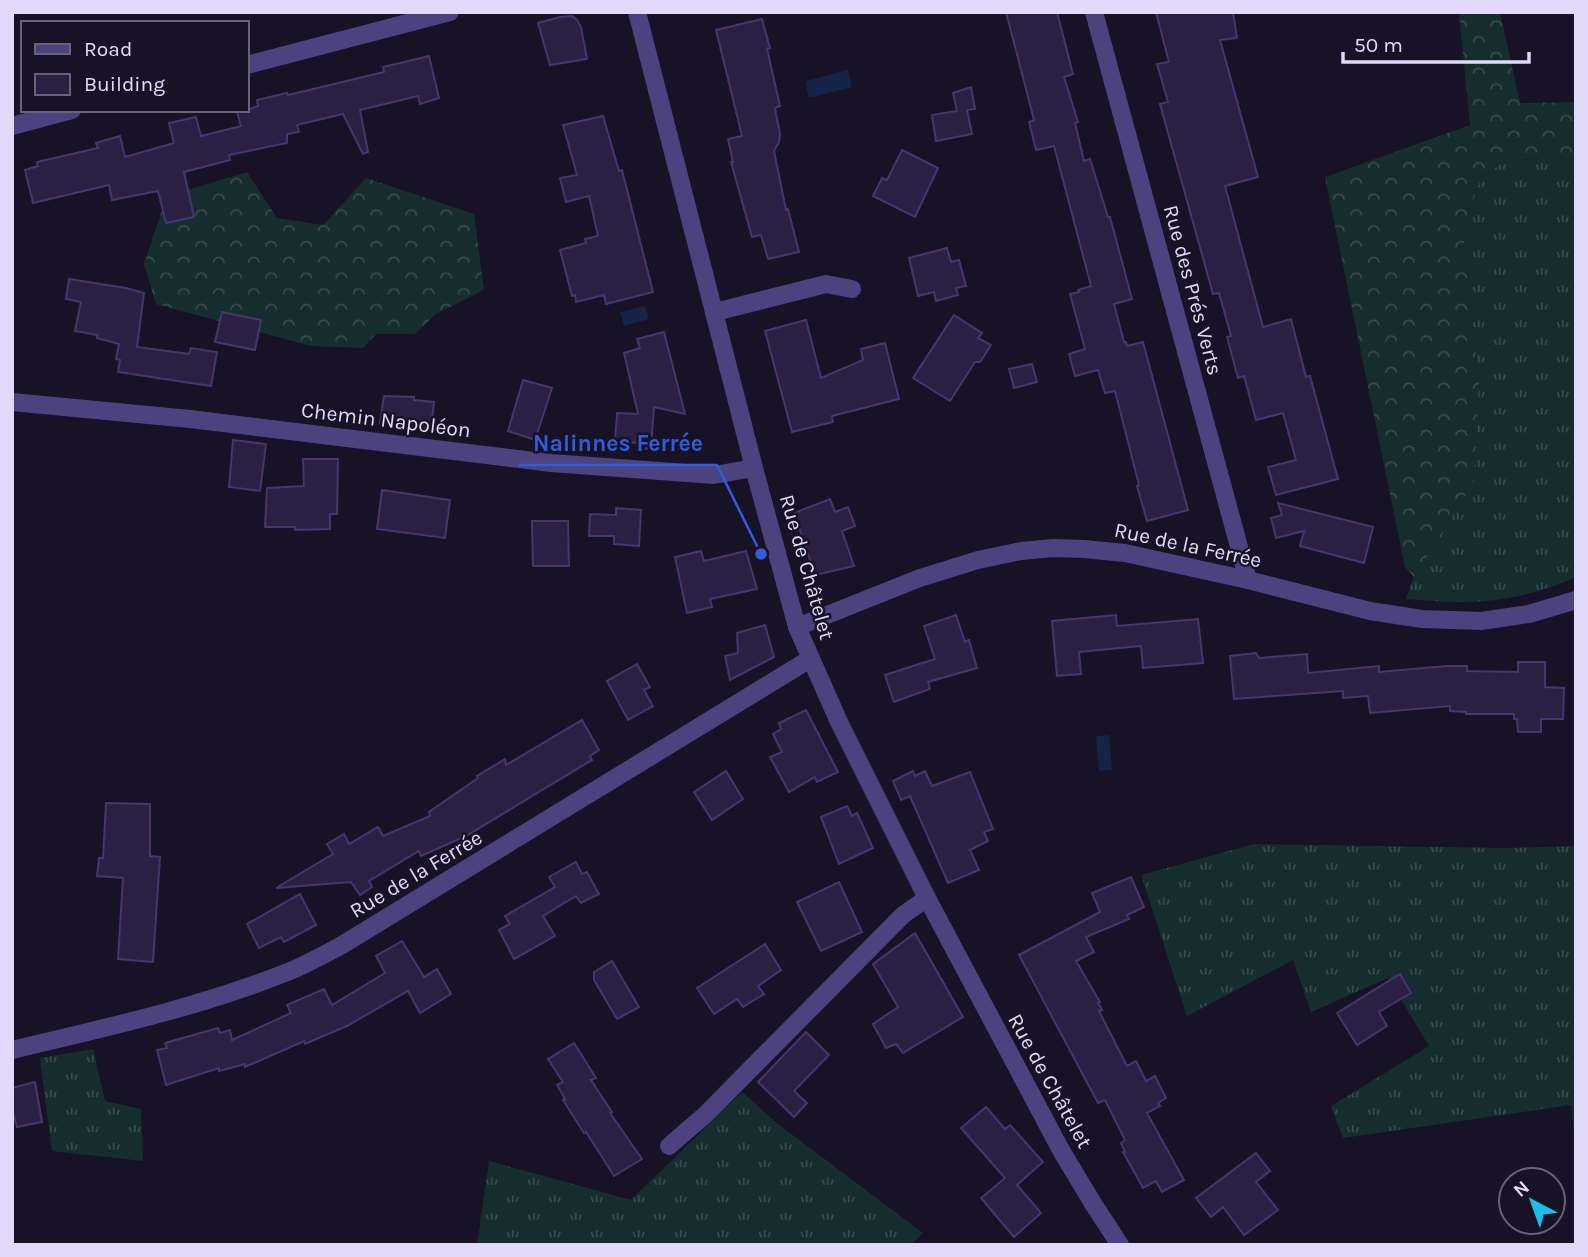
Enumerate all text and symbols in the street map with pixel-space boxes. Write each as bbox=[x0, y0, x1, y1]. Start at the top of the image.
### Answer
legend bbox=[21, 21, 248, 112]
scale bar bbox=[1343, 21, 1528, 65]
text: 50 m bbox=[1354, 33, 1403, 57]
text: Road bbox=[84, 37, 132, 61]
text: Building bbox=[84, 72, 165, 96]
street label: Rue des Prés Verts bbox=[1159, 202, 1227, 378]
street label: Chemin Napoléon bbox=[300, 398, 472, 442]
callout: Nalinnes Ferrée bbox=[519, 421, 717, 465]
text: Nalinnes Ferrée bbox=[533, 430, 703, 457]
street label: Rue de Châtelet bbox=[775, 492, 839, 642]
street label: Rue de la Ferrée bbox=[1112, 518, 1264, 572]
street label: Rue de la Ferrée bbox=[346, 825, 486, 923]
street label: Rue de Châtelet bbox=[1003, 1010, 1097, 1152]
north arrow bbox=[1497, 1166, 1567, 1236]
text: N bbox=[1509, 1176, 1534, 1202]

